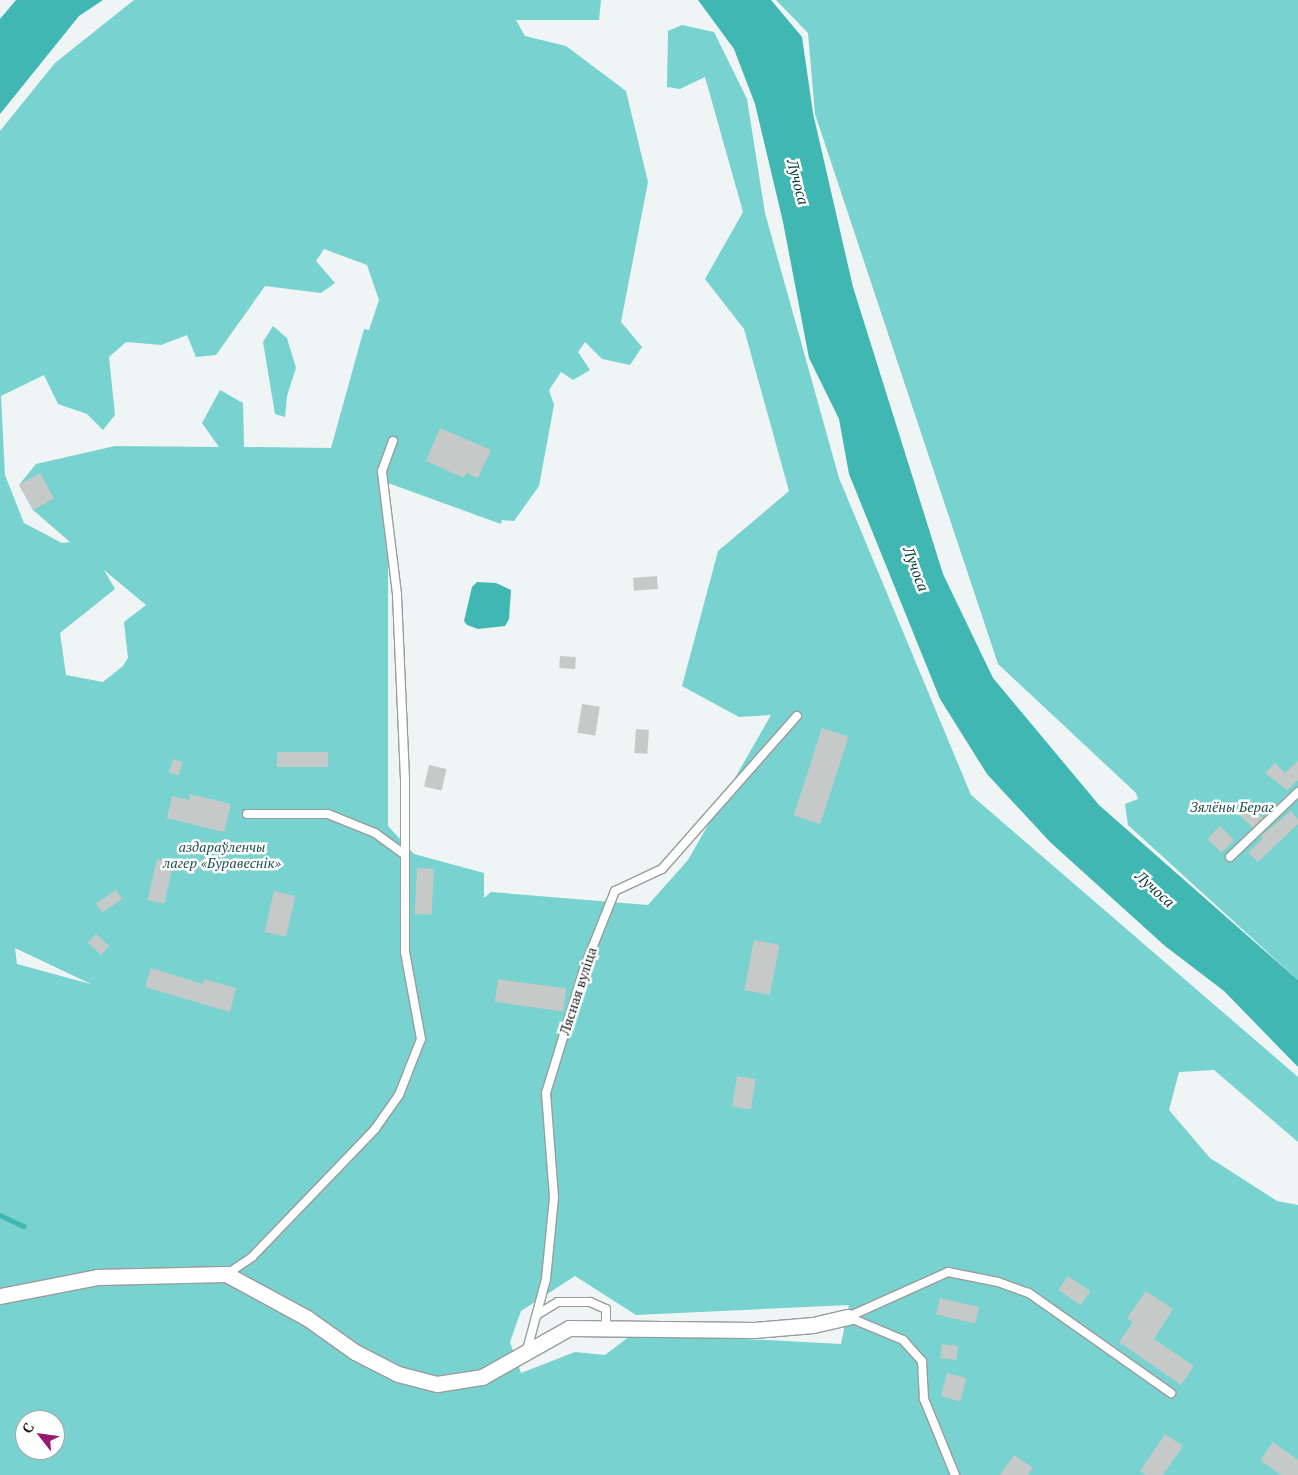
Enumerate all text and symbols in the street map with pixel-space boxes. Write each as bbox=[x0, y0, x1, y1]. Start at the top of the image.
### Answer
water label: Лучоса bbox=[783, 157, 813, 207]
water label: Лучоса bbox=[899, 544, 933, 594]
park label: Зялёны Бераг bbox=[1190, 799, 1274, 815]
park label: аздараўленчы лагер «Буравеснік» bbox=[163, 839, 281, 872]
water label: Лучоса bbox=[1132, 867, 1178, 911]
street label: Лясная вуліца bbox=[556, 945, 600, 1037]
north arrow bbox=[15, 1410, 65, 1460]
text: С bbox=[17, 1419, 38, 1436]

